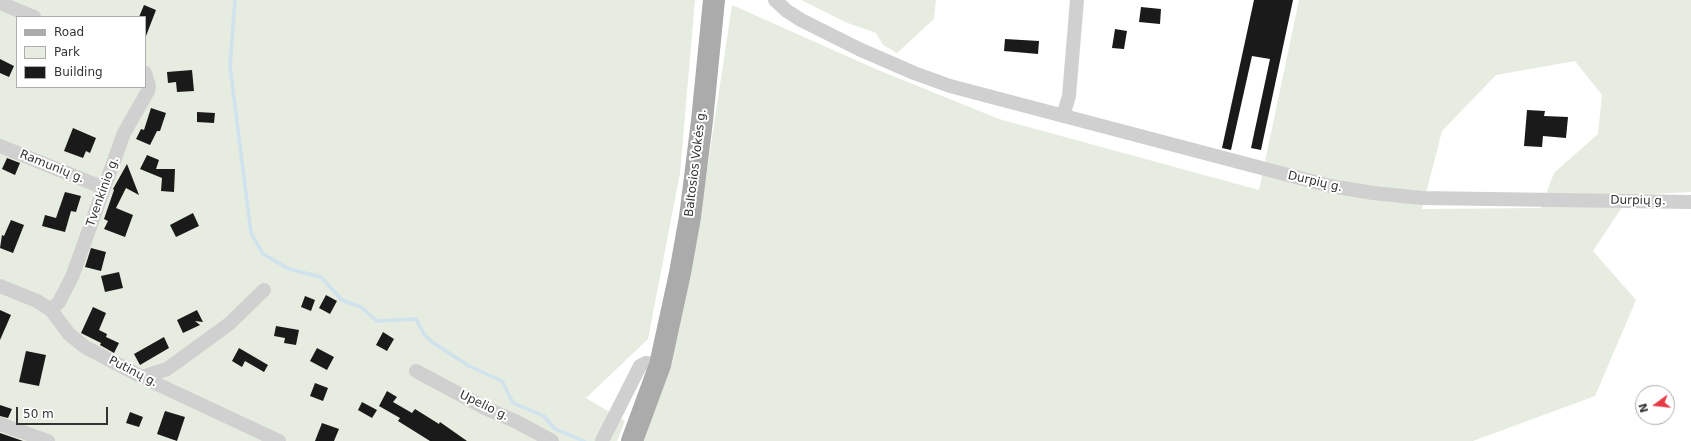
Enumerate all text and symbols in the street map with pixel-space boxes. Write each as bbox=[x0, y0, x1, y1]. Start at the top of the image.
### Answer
legend bbox=[16, 16, 146, 88]
text: Road bbox=[54, 25, 84, 39]
text: Park bbox=[54, 45, 80, 59]
text: Building bbox=[54, 65, 103, 79]
street label: Baltosios Vokės g. bbox=[682, 108, 710, 218]
street label: Ramunių g. bbox=[18, 147, 86, 187]
street label: Tvenkinio g. bbox=[84, 155, 122, 229]
street label: Durpių g. bbox=[1286, 169, 1344, 195]
street label: Durpių g. bbox=[1610, 193, 1666, 209]
street label: Putinų g. bbox=[106, 354, 160, 390]
north arrow bbox=[1635, 385, 1675, 425]
street label: Upelio g. bbox=[457, 388, 511, 424]
scale bar bbox=[18, 399, 110, 425]
text: N bbox=[1636, 402, 1651, 414]
text: 50 m bbox=[23, 407, 54, 421]

